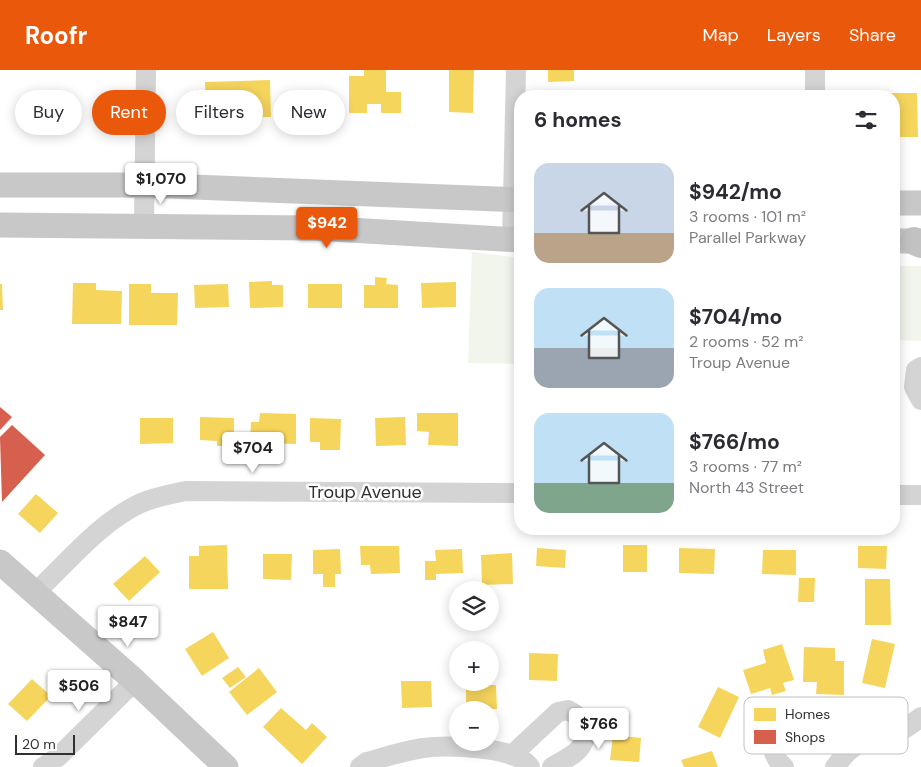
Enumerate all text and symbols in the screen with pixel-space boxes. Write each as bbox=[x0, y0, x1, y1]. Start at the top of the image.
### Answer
text: Roofr bbox=[25, 20, 87, 51]
text: Map bbox=[703, 23, 739, 47]
text: Layers bbox=[767, 23, 821, 47]
text: Share bbox=[849, 23, 896, 47]
chip: Buy bbox=[15, 90, 82, 135]
chip: Rent bbox=[92, 90, 166, 135]
chip: Filters bbox=[176, 90, 263, 135]
chip: New bbox=[273, 90, 345, 135]
text: 6 homes bbox=[534, 106, 622, 134]
icon: filters bbox=[852, 106, 880, 134]
pin: $1,070 bbox=[120, 162, 202, 205]
text: $1,070 bbox=[136, 168, 186, 189]
text: $942/mo bbox=[689, 178, 782, 206]
icon: home bbox=[574, 183, 634, 243]
pin: $942 bbox=[297, 206, 357, 249]
text: 3 rooms · 101 m² bbox=[689, 206, 806, 227]
text: $942 bbox=[307, 212, 347, 233]
text: Parallel Parkway bbox=[689, 227, 806, 248]
text: $704/mo bbox=[689, 303, 782, 331]
icon: home bbox=[574, 308, 634, 368]
text: 2 rooms · 52 m² bbox=[689, 331, 804, 352]
text: Troup Avenue bbox=[689, 352, 790, 373]
text: $766/mo bbox=[689, 428, 780, 456]
pin: $704 bbox=[223, 432, 283, 474]
icon: home bbox=[574, 433, 634, 493]
text: $704 bbox=[233, 437, 273, 458]
text: 3 rooms · 77 m² bbox=[689, 456, 802, 477]
text: North 43 Street bbox=[689, 477, 804, 498]
street label: Troup Avenue bbox=[308, 480, 422, 504]
map controls bbox=[449, 581, 499, 751]
button: layers bbox=[449, 581, 499, 631]
pin: $847 bbox=[98, 606, 158, 648]
text: $847 bbox=[109, 611, 147, 632]
button: + bbox=[449, 641, 499, 691]
pin: $506 bbox=[49, 670, 109, 712]
text: $506 bbox=[58, 675, 100, 696]
legend bbox=[744, 697, 908, 754]
button: − bbox=[449, 701, 499, 751]
text: Homes bbox=[785, 705, 830, 723]
pin: $766 bbox=[569, 708, 629, 750]
text: $766 bbox=[580, 713, 618, 734]
text: Shops bbox=[785, 728, 825, 746]
scale bar bbox=[15, 732, 75, 755]
text: 20 m bbox=[22, 735, 56, 753]

